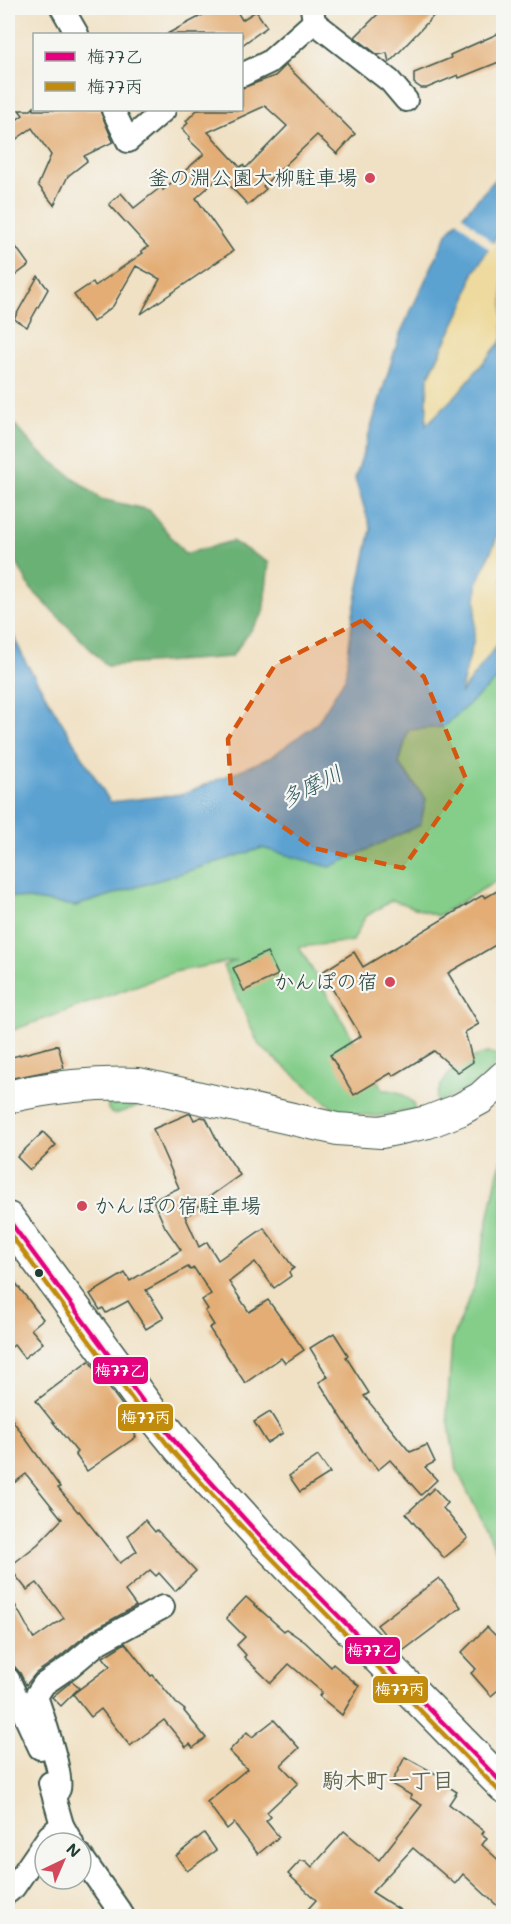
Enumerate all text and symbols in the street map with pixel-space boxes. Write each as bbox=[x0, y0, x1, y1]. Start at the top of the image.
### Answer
legend bbox=[33, 33, 243, 111]
text: 梅77乙 bbox=[87, 44, 143, 68]
text: 梅77丙 bbox=[87, 74, 143, 98]
place label: 釜の淵公園大柳駐車場 bbox=[148, 163, 358, 190]
marker: 釜の淵公園大柳駐車場 bbox=[363, 171, 377, 185]
water label: 多摩川 bbox=[275, 758, 347, 813]
place label: かんぽの宿 bbox=[273, 967, 378, 994]
marker: かんぽの宿 bbox=[383, 975, 397, 989]
place label: かんぽの宿駐車場 bbox=[94, 1191, 262, 1218]
marker: かんぽの宿駐車場 bbox=[75, 1199, 89, 1213]
unlabelled marker bbox=[33, 1267, 45, 1279]
line badge: 梅77乙 bbox=[92, 1356, 149, 1385]
text: 梅77乙 bbox=[95, 1359, 145, 1380]
line badge: 梅77丙 bbox=[117, 1403, 174, 1432]
text: 梅77丙 bbox=[121, 1406, 171, 1427]
line badge: 梅77乙 bbox=[344, 1636, 401, 1665]
text: 梅77乙 bbox=[347, 1639, 397, 1660]
line badge: 梅77丙 bbox=[372, 1675, 429, 1704]
text: 梅77丙 bbox=[375, 1678, 425, 1699]
district label: 駒木町一丁目 bbox=[322, 1765, 454, 1794]
north arrow bbox=[33, 1831, 93, 1891]
text: N bbox=[62, 1838, 85, 1862]

